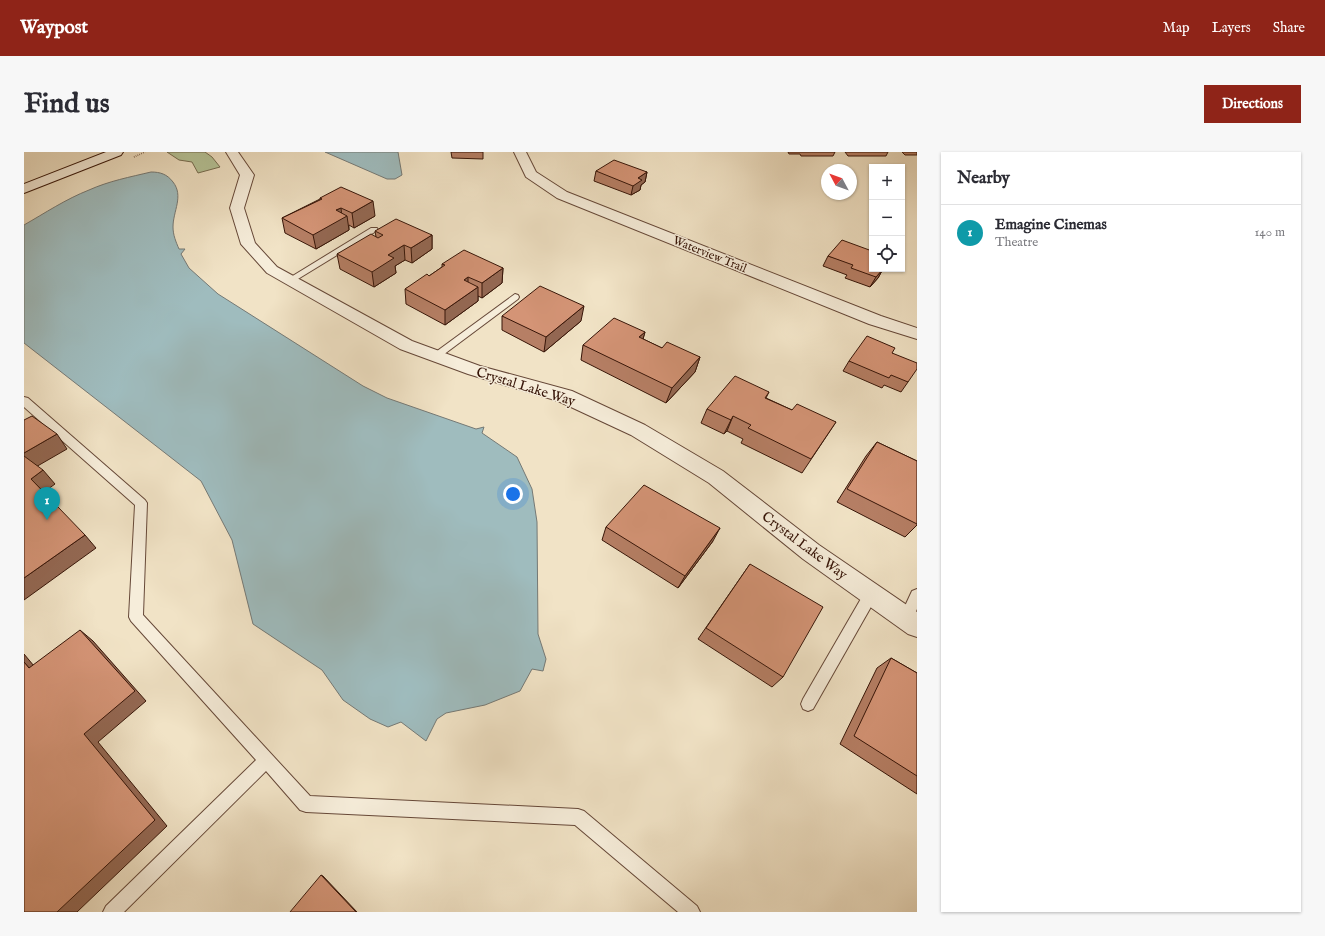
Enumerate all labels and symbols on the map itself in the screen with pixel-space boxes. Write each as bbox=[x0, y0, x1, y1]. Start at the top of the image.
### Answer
north arrow bbox=[821, 164, 857, 200]
street label: Waterview Trail bbox=[671, 233, 750, 276]
street label: Crystal Lake Way bbox=[474, 363, 578, 411]
your location bbox=[503, 484, 523, 504]
pin: 1 bbox=[34, 487, 60, 520]
street label: Crystal Lake Way bbox=[758, 508, 851, 584]

